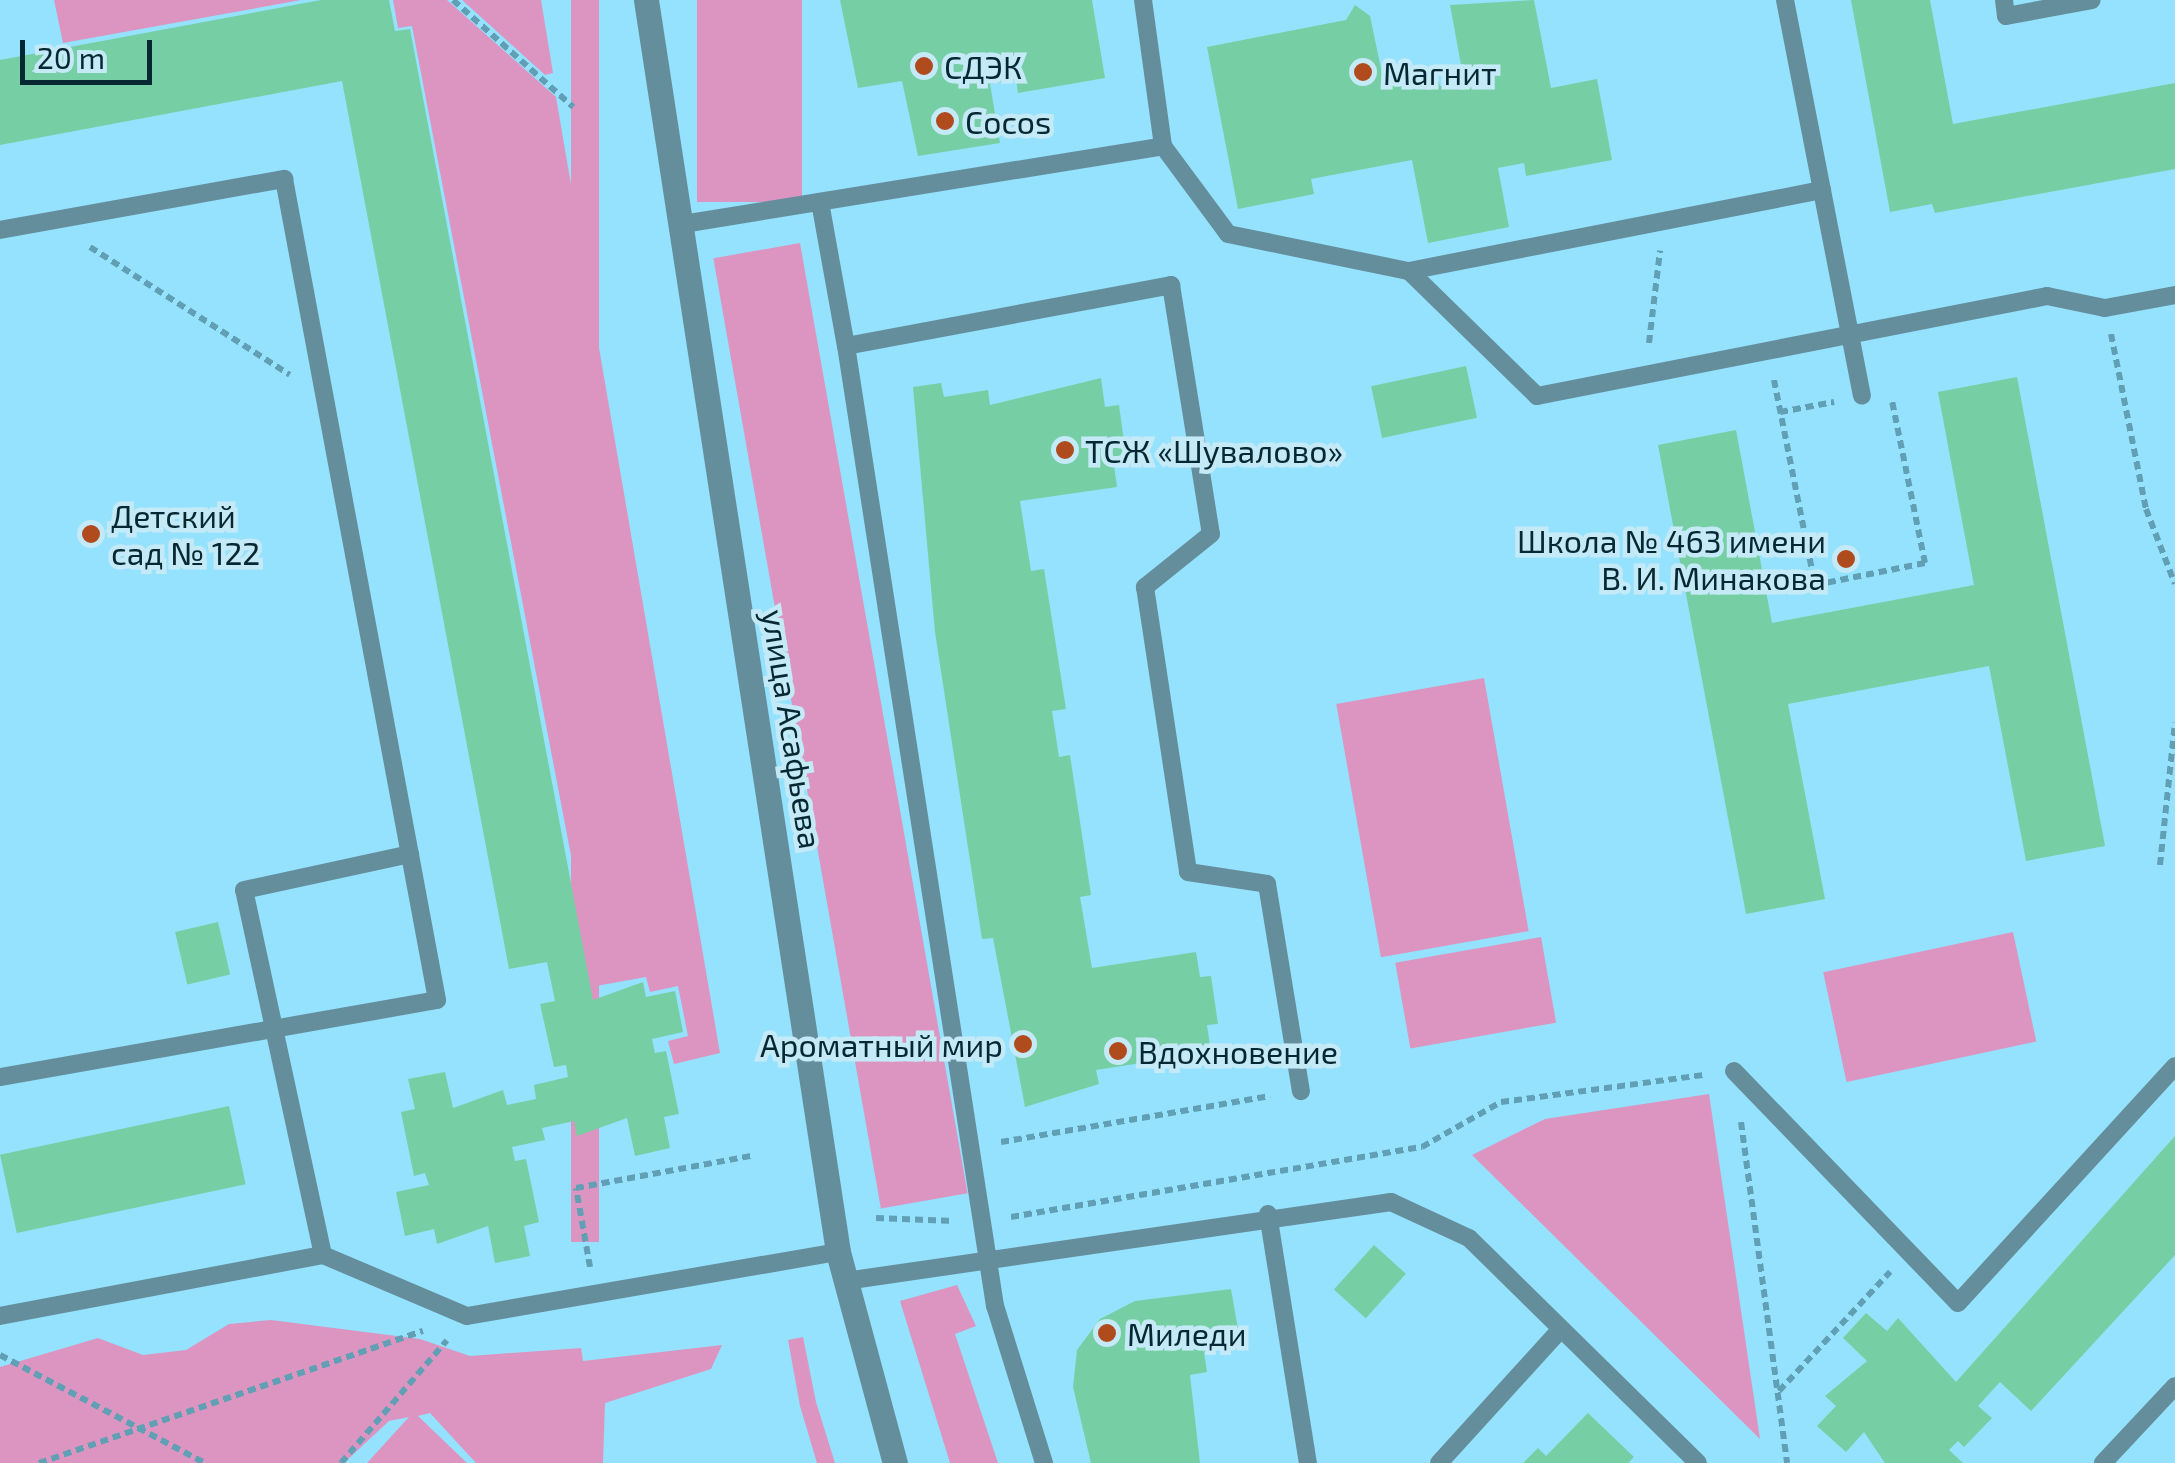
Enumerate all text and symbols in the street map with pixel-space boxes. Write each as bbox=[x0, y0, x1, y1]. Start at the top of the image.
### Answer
scale bar bbox=[25, 20, 158, 82]
text: 20 m bbox=[37, 39, 105, 75]
place label: СДЭК bbox=[944, 47, 1022, 85]
place label: Магнит bbox=[1383, 53, 1497, 91]
marker: СДЭК bbox=[913, 55, 935, 77]
marker: Магнит bbox=[1352, 61, 1374, 83]
place label: Cocos bbox=[965, 102, 1051, 140]
marker: Cocos bbox=[934, 110, 956, 132]
place label: ТСЖ «Шувалово» bbox=[1085, 431, 1343, 469]
marker: ТСЖ «Шувалово» bbox=[1054, 439, 1076, 461]
place label: Детский сад № 122 bbox=[111, 497, 260, 572]
place label: Школа № 463 имени В. И. Минакова bbox=[1517, 522, 1826, 597]
marker: Детский сад № 122 bbox=[80, 523, 102, 545]
marker: Школа № 463 имени В. И. Минакова bbox=[1835, 548, 1857, 570]
street label: улица Асафьева bbox=[755, 607, 831, 851]
place label: Ароматный мир bbox=[760, 1025, 1003, 1063]
place label: Вдохновение bbox=[1138, 1032, 1338, 1070]
marker: Ароматный мир bbox=[1012, 1033, 1034, 1055]
marker: Вдохновение bbox=[1107, 1040, 1129, 1062]
place label: Миледи bbox=[1127, 1314, 1246, 1352]
marker: Миледи bbox=[1096, 1322, 1118, 1344]

